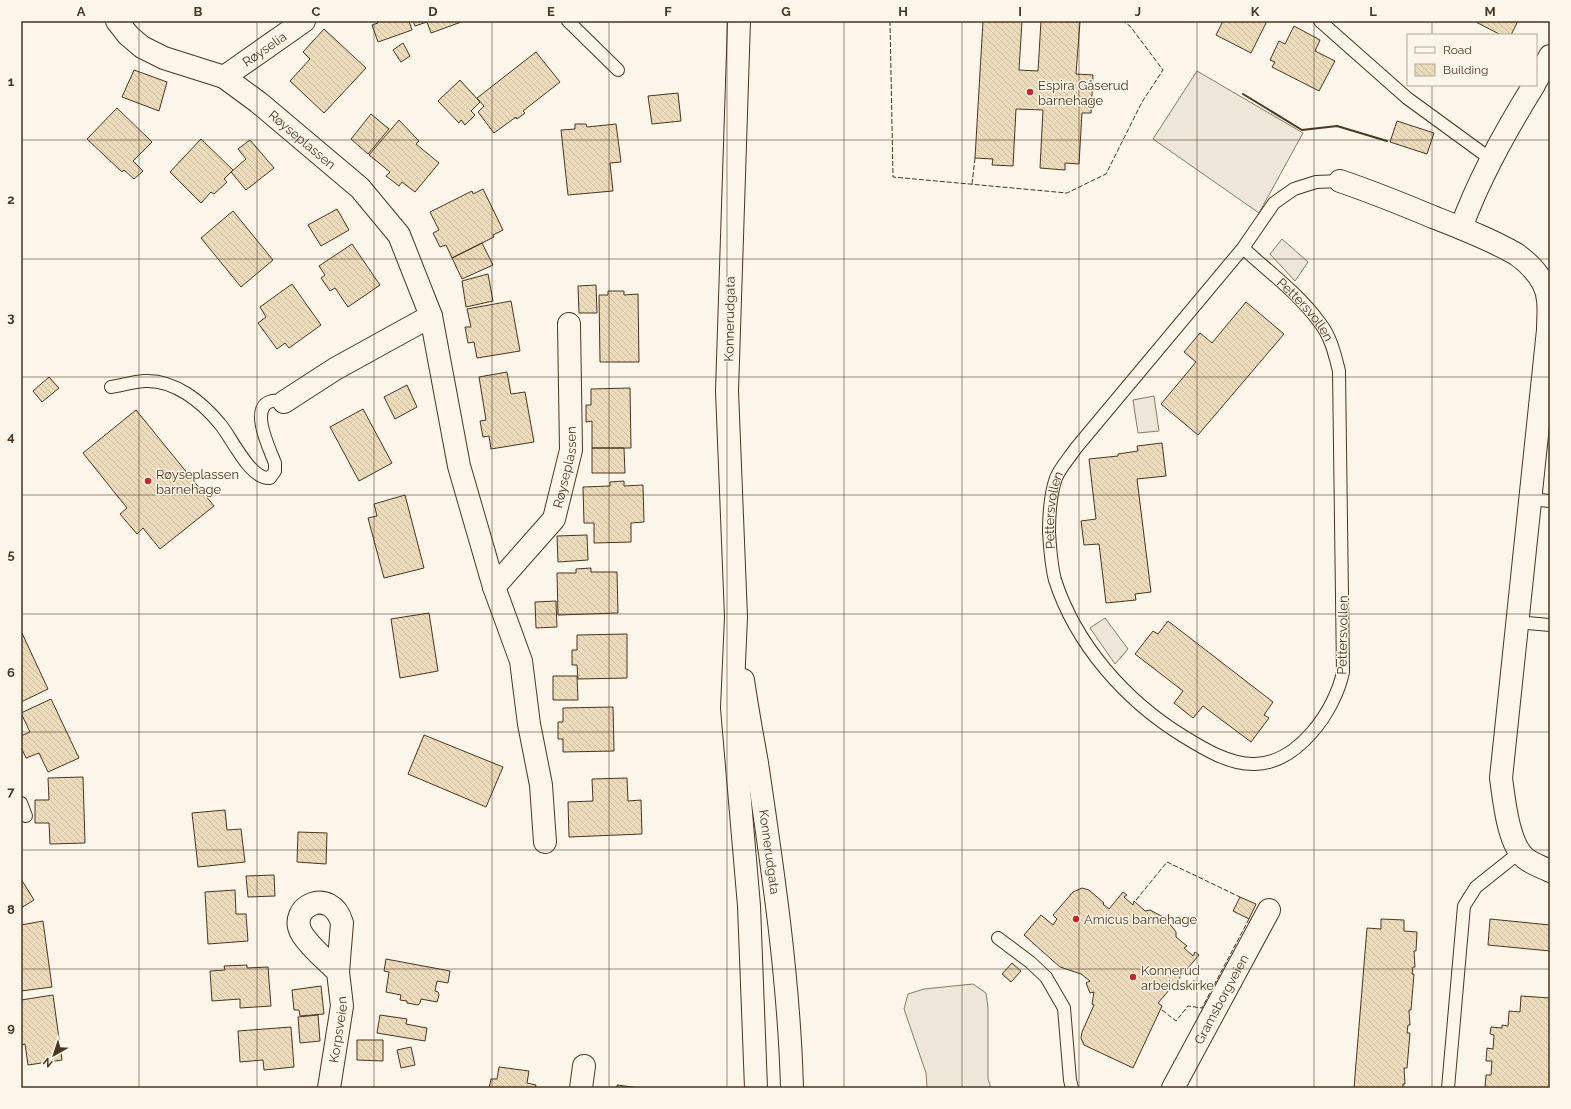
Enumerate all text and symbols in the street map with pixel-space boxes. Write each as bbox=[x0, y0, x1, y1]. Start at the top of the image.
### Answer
text: A bbox=[77, 4, 86, 19]
text: B bbox=[194, 4, 203, 19]
text: C bbox=[312, 4, 321, 19]
text: D bbox=[428, 4, 438, 19]
text: E bbox=[547, 4, 555, 19]
text: F bbox=[664, 4, 672, 19]
text: G bbox=[781, 4, 791, 19]
text: H bbox=[898, 4, 908, 19]
text: I bbox=[1018, 4, 1022, 19]
text: J bbox=[1135, 4, 1141, 19]
text: K bbox=[1251, 4, 1260, 19]
text: L bbox=[1369, 4, 1377, 19]
text: M bbox=[1484, 4, 1496, 19]
street label: Røyselia bbox=[240, 29, 289, 70]
legend bbox=[1407, 34, 1537, 86]
text: Road bbox=[1443, 43, 1472, 57]
text: Building bbox=[1443, 63, 1489, 77]
text: 1 bbox=[8, 74, 15, 89]
place label: Espira Gåserud barnehage bbox=[1038, 78, 1129, 108]
marker: Espira Gåserud barnehage bbox=[1025, 87, 1035, 97]
street label: Røyseplassen bbox=[265, 107, 339, 172]
text: 2 bbox=[7, 192, 15, 207]
street label: Pettersvollen bbox=[1274, 275, 1336, 344]
street label: Konnerudgata bbox=[721, 276, 738, 362]
text: 3 bbox=[7, 310, 15, 325]
street label: Røyseplassen bbox=[550, 426, 579, 509]
text: 4 bbox=[7, 429, 15, 444]
place label: Røyseplassen barnehage bbox=[156, 467, 239, 497]
street label: Pettersvollen bbox=[1042, 469, 1066, 550]
marker: Røyseplassen barnehage bbox=[143, 476, 153, 486]
text: 5 bbox=[7, 547, 15, 562]
street label: Pettersvollen bbox=[1334, 595, 1351, 675]
text: 6 bbox=[7, 665, 15, 680]
text: 7 bbox=[7, 784, 15, 799]
street label: Konnerudgata bbox=[756, 809, 783, 895]
text: 8 bbox=[7, 902, 15, 917]
place label: Amicus barnehage bbox=[1084, 912, 1198, 927]
marker: Amicus barnehage bbox=[1071, 914, 1081, 924]
street label: Gramsborgveien bbox=[1191, 952, 1252, 1047]
place label: Konnerud arbeidskirke bbox=[1141, 963, 1214, 993]
marker: Konnerud arbeidskirke bbox=[1128, 972, 1138, 982]
street label: Korpsveien bbox=[326, 996, 350, 1064]
text: 9 bbox=[7, 1020, 15, 1035]
north arrow bbox=[34, 1035, 74, 1075]
text: N bbox=[41, 1055, 55, 1070]

